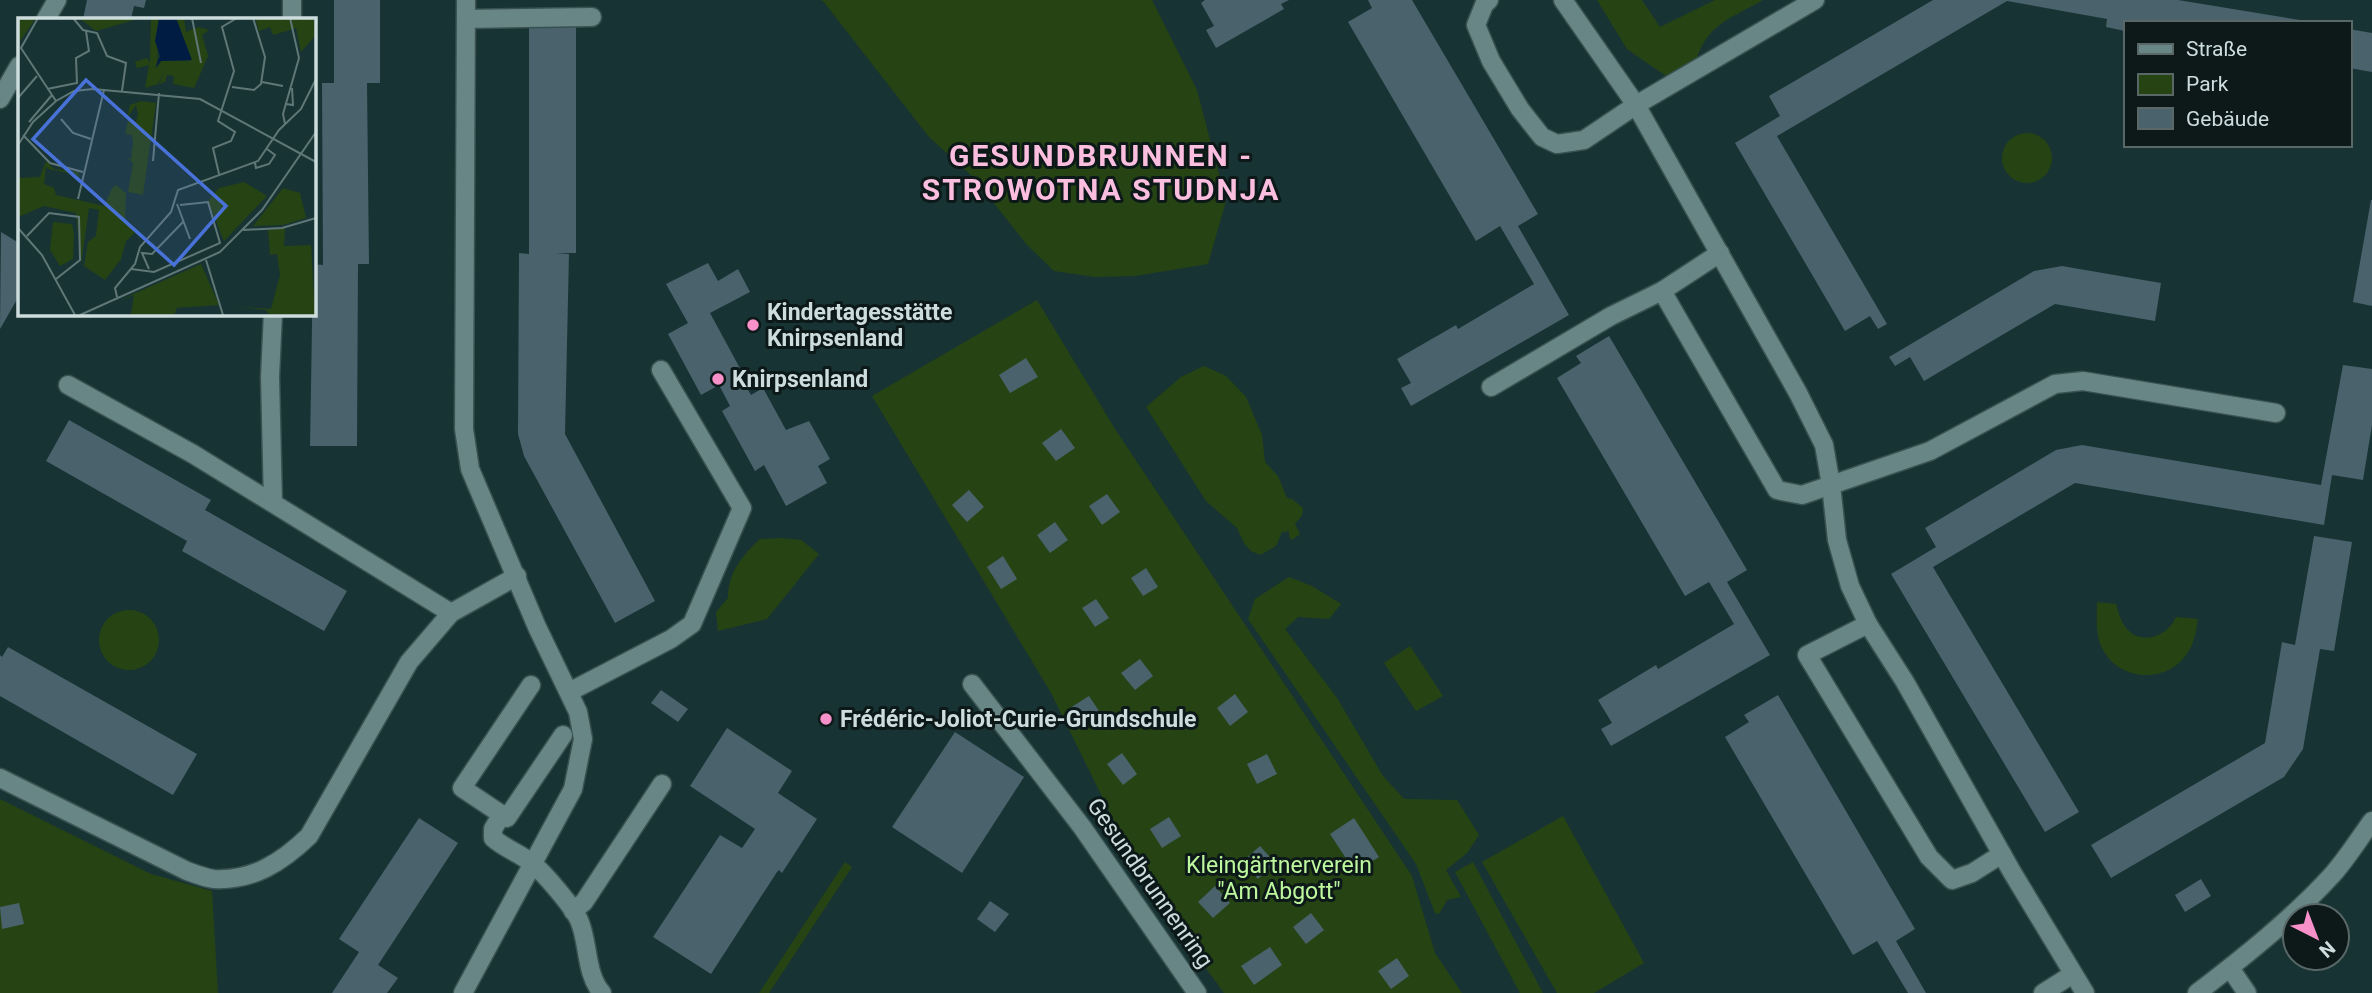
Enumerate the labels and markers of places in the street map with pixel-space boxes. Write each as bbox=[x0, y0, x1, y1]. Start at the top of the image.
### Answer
place label: Kindertagesstätte Knirpsenland bbox=[767, 299, 952, 352]
marker: Kindertagesstätte Knirpsenland bbox=[745, 317, 761, 333]
place label: Knirpsenland bbox=[732, 366, 868, 393]
marker: Knirpsenland bbox=[710, 371, 726, 387]
place label: Frédéric-Joliot-Curie-Grundschule bbox=[840, 706, 1197, 733]
marker: Frédéric-Joliot-Curie-Grundschule bbox=[818, 711, 834, 727]

